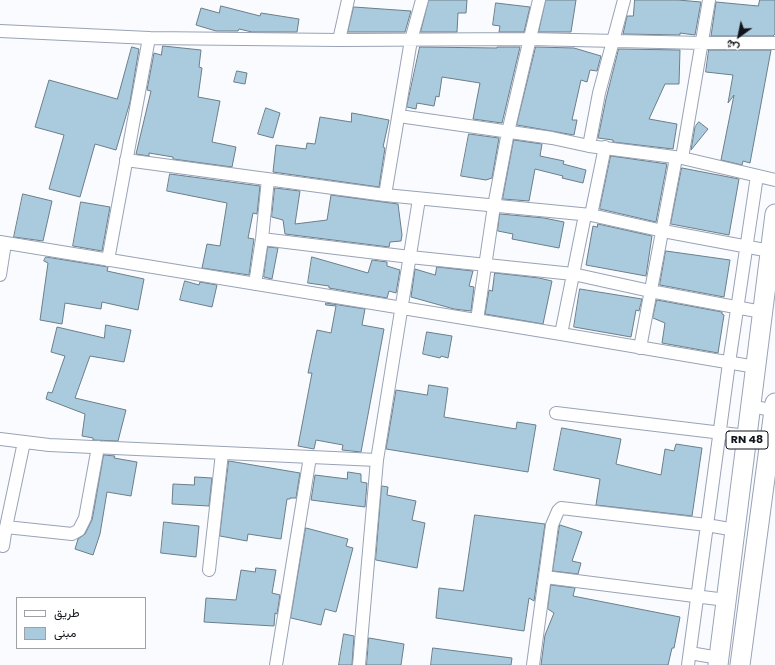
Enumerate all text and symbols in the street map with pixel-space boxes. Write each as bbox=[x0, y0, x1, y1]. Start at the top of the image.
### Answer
north arrow bbox=[719, 16, 759, 56]
text: ش bbox=[723, 36, 742, 56]
road number: RN 48 bbox=[726, 431, 768, 449]
legend bbox=[16, 597, 146, 649]
text: طريق bbox=[54, 604, 79, 621]
text: مبنى bbox=[54, 624, 76, 641]

